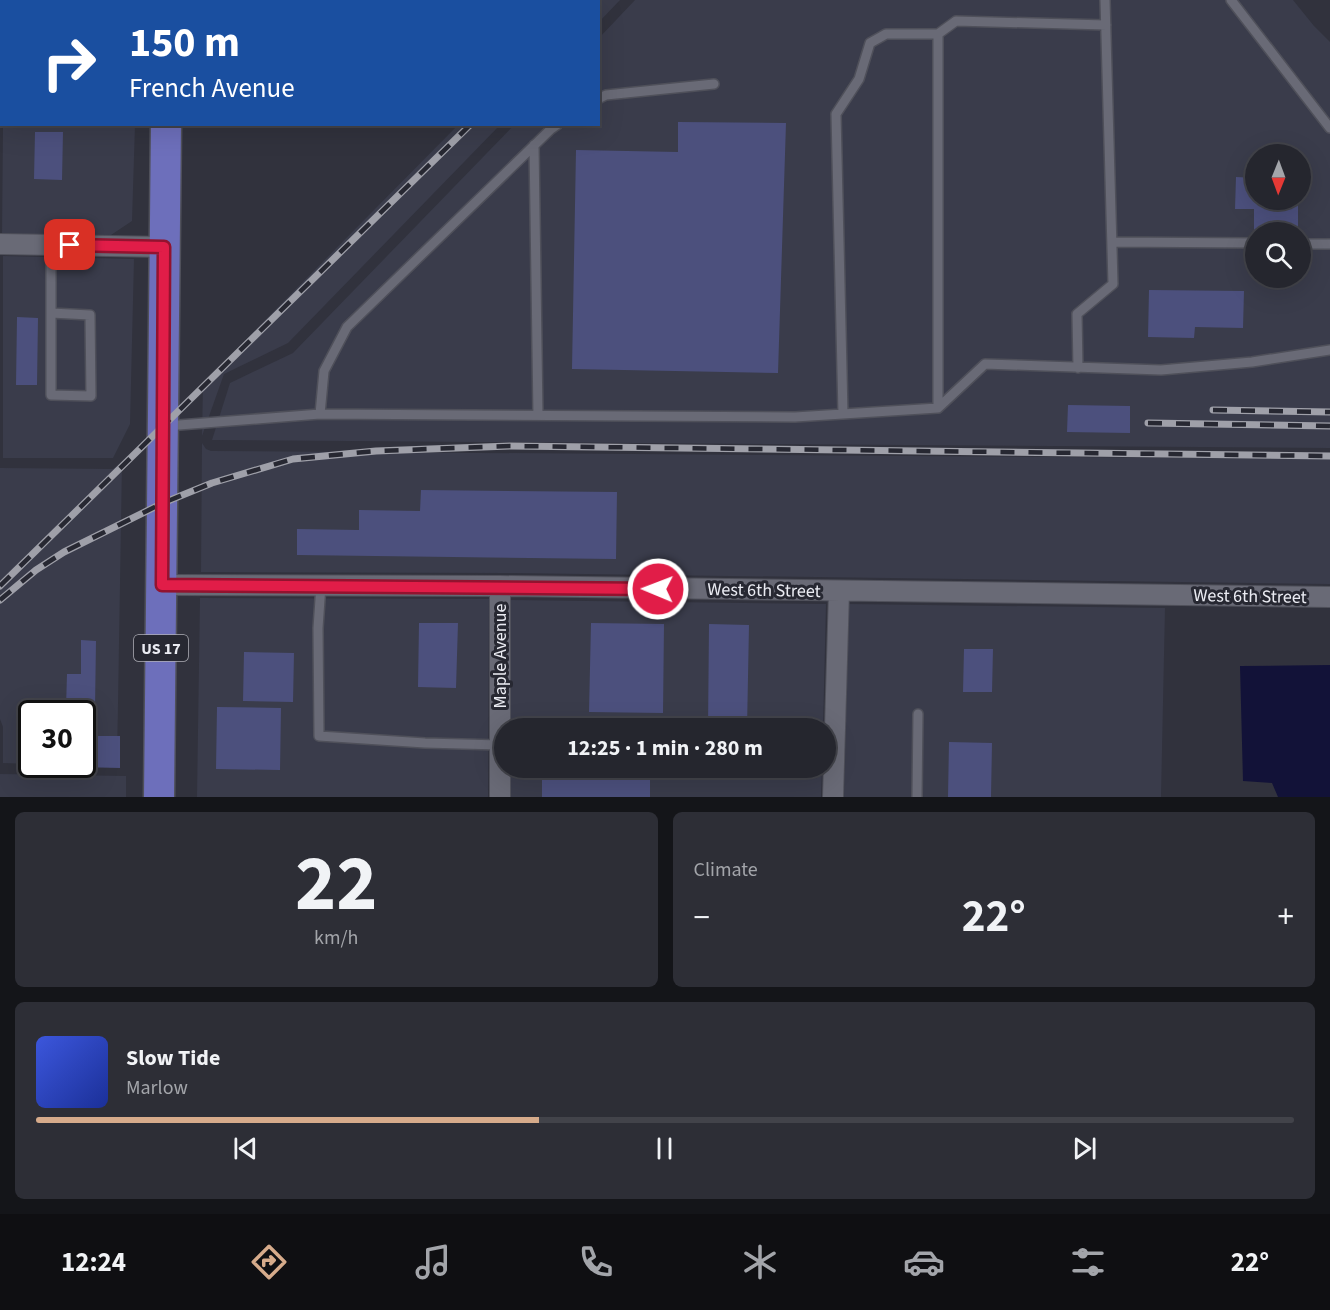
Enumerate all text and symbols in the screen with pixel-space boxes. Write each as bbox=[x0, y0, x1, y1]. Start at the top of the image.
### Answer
text: 150 m bbox=[129, 13, 240, 73]
icon: right bbox=[30, 24, 108, 102]
text: French Avenue bbox=[129, 69, 295, 108]
north arrow bbox=[1245, 144, 1311, 210]
map controls bbox=[1245, 144, 1311, 288]
pin bbox=[44, 219, 95, 270]
button: search bbox=[1245, 222, 1311, 288]
icon: arrive bbox=[53, 228, 86, 261]
position arrow bbox=[626, 557, 690, 621]
street label: West 6th Street bbox=[707, 577, 821, 604]
street label: West 6th Street bbox=[1193, 583, 1307, 610]
street label: Maple Avenue bbox=[488, 604, 513, 708]
road number: US 17 bbox=[134, 635, 188, 661]
speed limit sign: 30 bbox=[18, 700, 96, 778]
text: 12:25 · 1 min · 280 m bbox=[567, 732, 763, 764]
text: 22 bbox=[295, 829, 377, 940]
text: Climate bbox=[694, 856, 758, 884]
text: 22° bbox=[962, 885, 1026, 949]
text: − bbox=[694, 894, 710, 941]
text: + bbox=[1278, 894, 1294, 941]
text: km/h bbox=[314, 924, 358, 952]
text: Slow Tide bbox=[126, 1042, 220, 1074]
text: Marlow bbox=[126, 1074, 188, 1102]
icon: previous bbox=[229, 1132, 262, 1165]
icon: pause bbox=[648, 1132, 681, 1165]
icon: next bbox=[1068, 1132, 1101, 1165]
icon: directions bbox=[248, 1241, 290, 1283]
icon: music bbox=[412, 1241, 454, 1283]
icon: phone bbox=[575, 1241, 617, 1283]
icon: climate bbox=[739, 1241, 781, 1283]
icon: car bbox=[903, 1241, 945, 1283]
icon: filters bbox=[1067, 1241, 1109, 1283]
text: 12:24 bbox=[61, 1243, 126, 1282]
text: 22° bbox=[1231, 1243, 1269, 1282]

